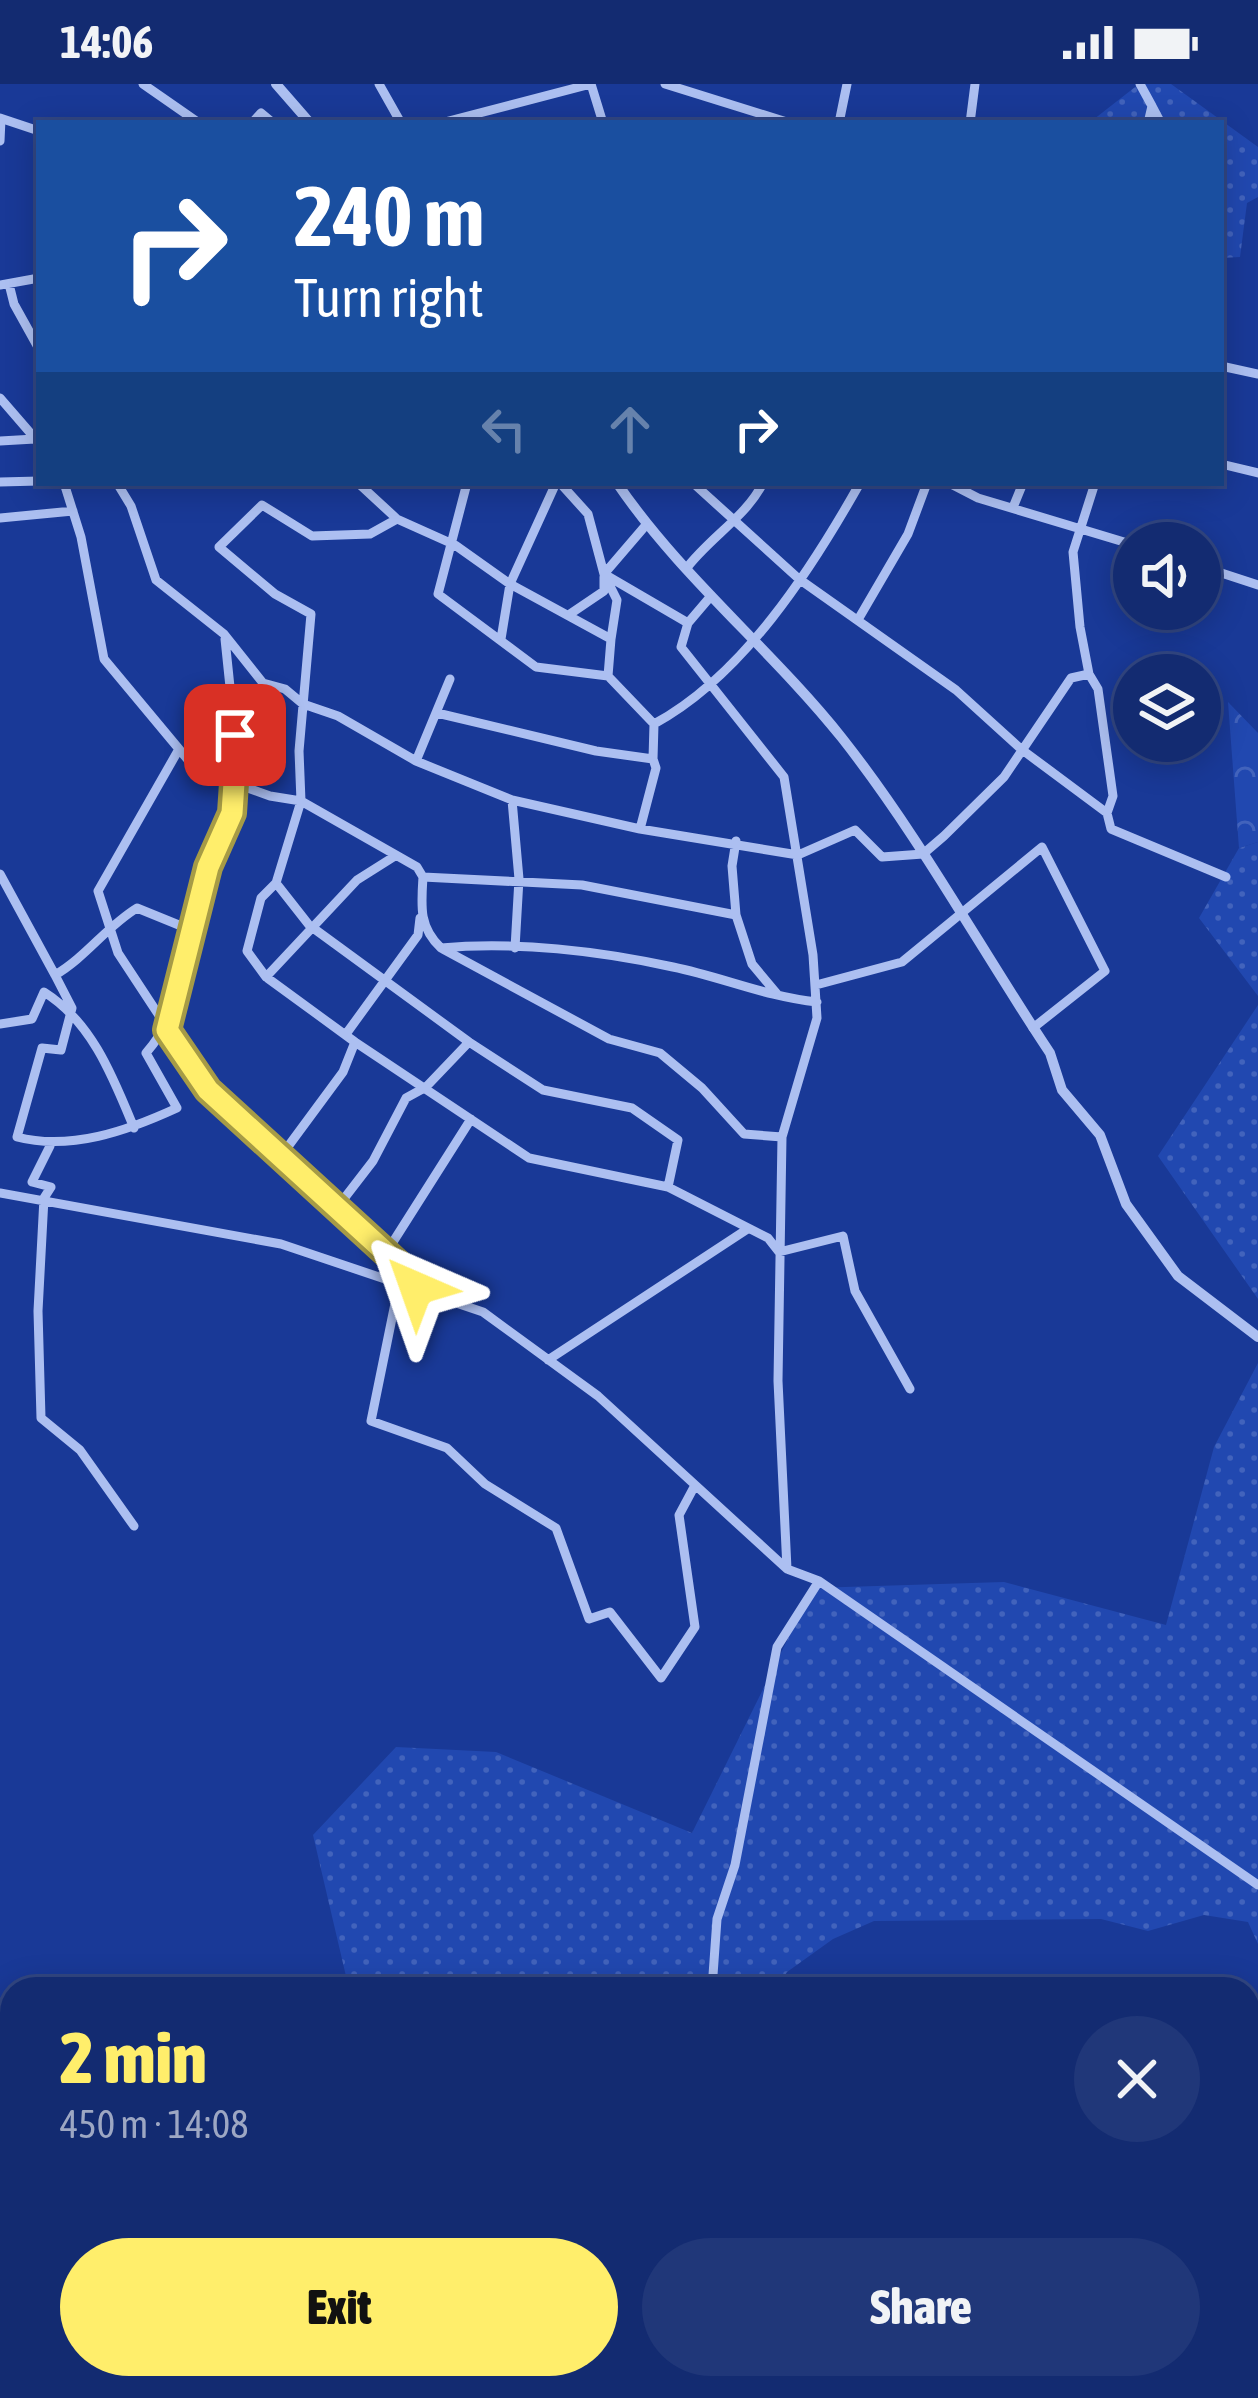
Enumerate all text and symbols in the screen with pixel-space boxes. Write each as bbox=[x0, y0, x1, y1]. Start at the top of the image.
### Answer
text: 14:06 bbox=[60, 16, 154, 68]
icon: right bbox=[96, 168, 252, 324]
text: 240 m bbox=[294, 168, 484, 264]
text: Turn right bbox=[294, 267, 484, 328]
icon: left bbox=[471, 396, 537, 462]
icon: ahead bbox=[597, 396, 663, 462]
icon: right bbox=[723, 396, 789, 462]
map controls bbox=[1113, 522, 1221, 762]
button: sound bbox=[1113, 522, 1221, 630]
button: layers bbox=[1113, 654, 1221, 762]
pin bbox=[184, 684, 286, 786]
icon: arrive bbox=[202, 702, 268, 768]
position arrow bbox=[353, 1225, 479, 1351]
text: 2 min bbox=[60, 2016, 207, 2098]
button: close bbox=[1074, 2016, 1200, 2142]
text: 450 m · 14:08 bbox=[60, 2102, 249, 2146]
button: Exit bbox=[60, 2238, 618, 2376]
button: Share bbox=[642, 2238, 1200, 2376]

